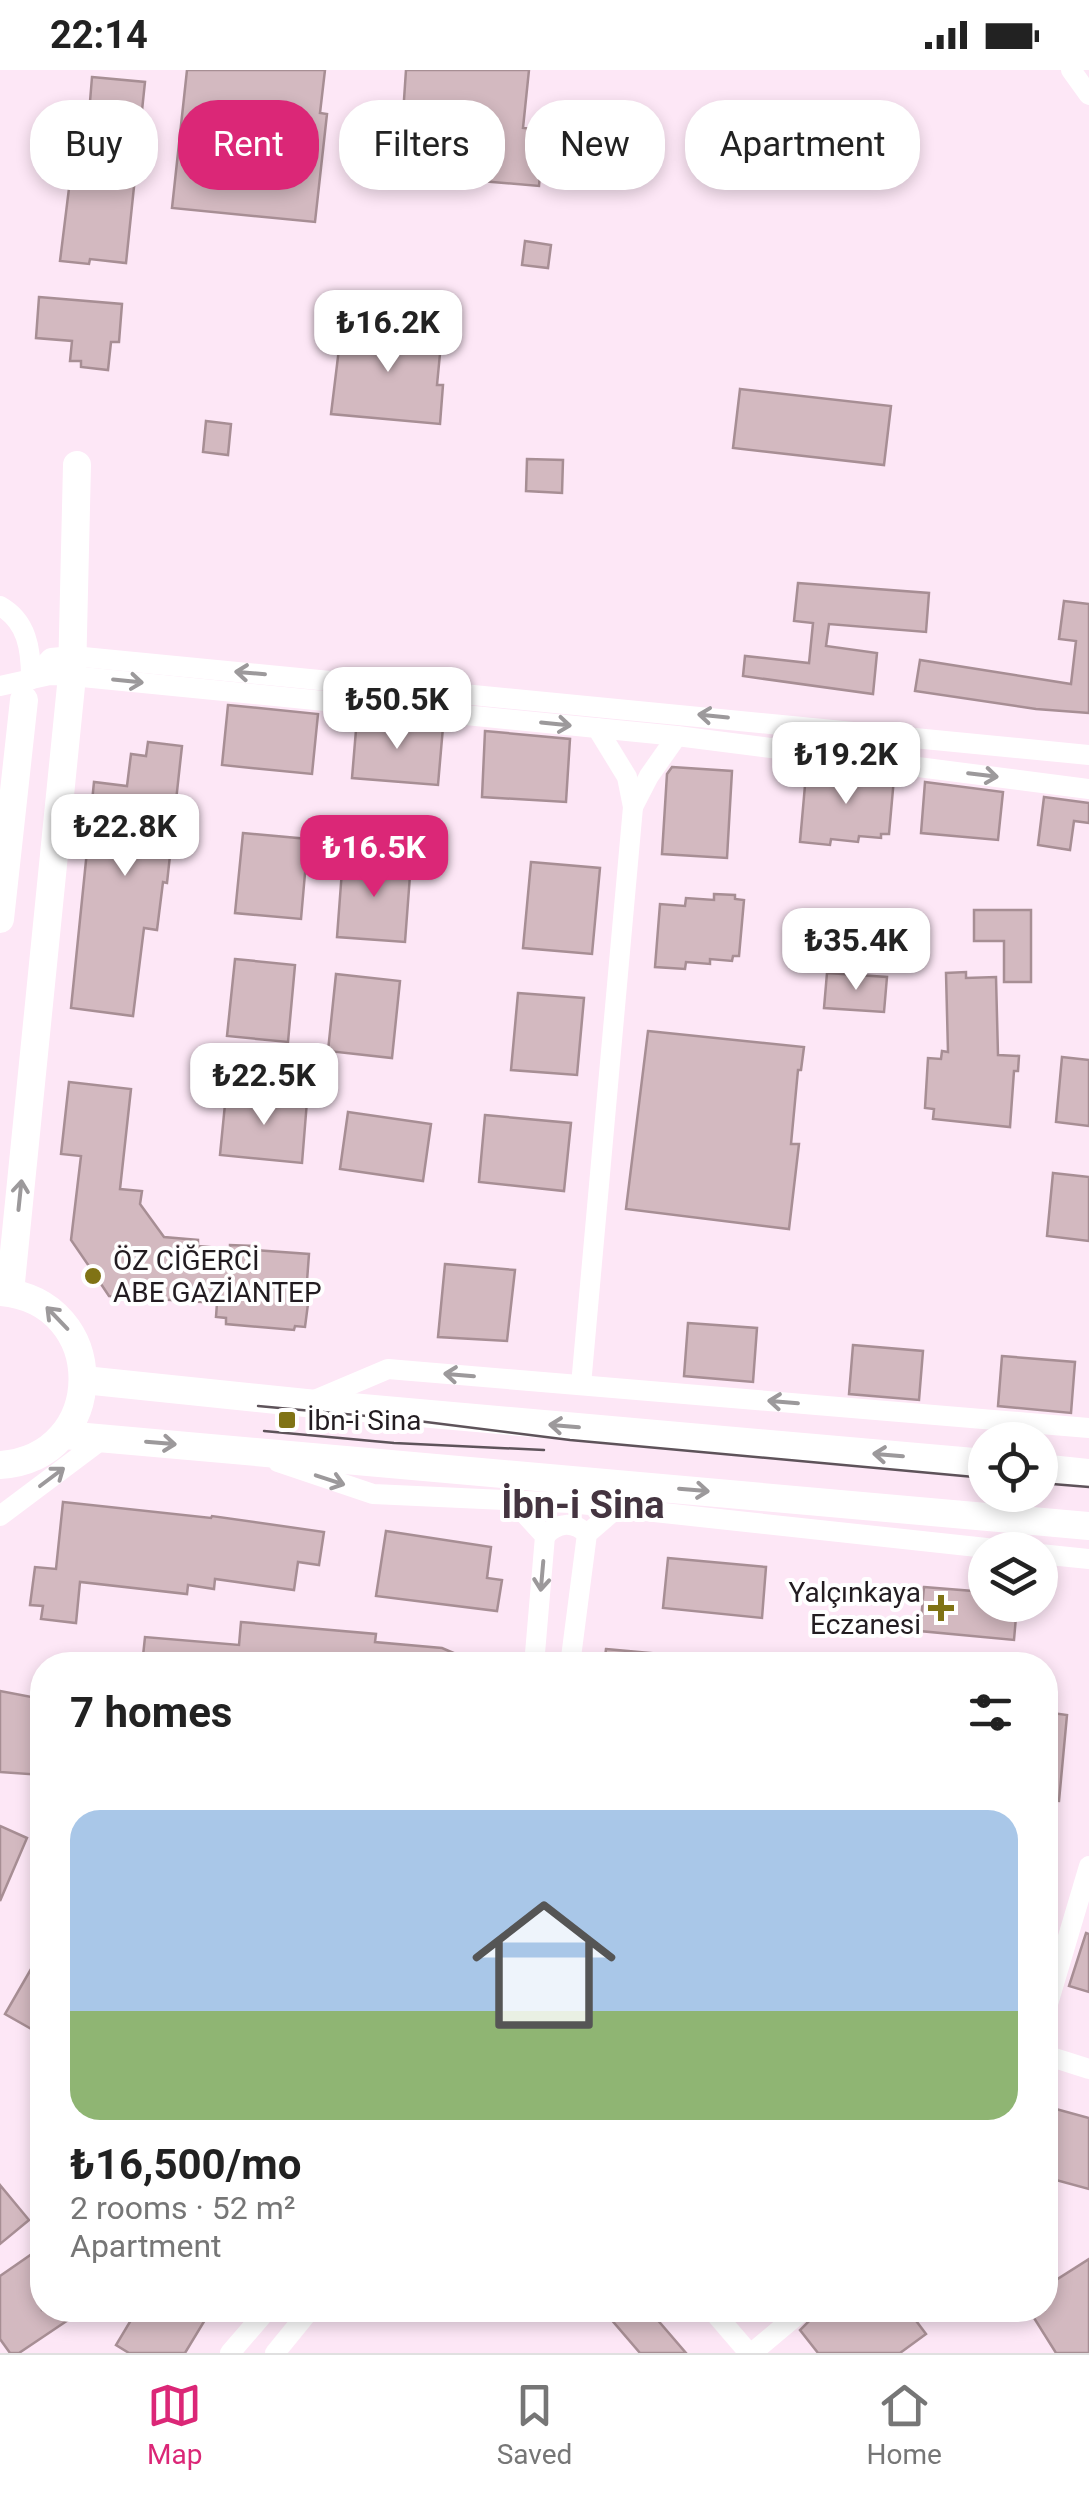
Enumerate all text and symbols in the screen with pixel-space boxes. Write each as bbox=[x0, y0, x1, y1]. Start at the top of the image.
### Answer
text: 22:14 bbox=[50, 13, 148, 57]
chip: Buy bbox=[30, 100, 158, 190]
chip: Rent bbox=[178, 100, 319, 190]
chip: Filters bbox=[339, 100, 505, 190]
chip: New bbox=[525, 100, 665, 190]
chip: Apartment bbox=[685, 100, 920, 190]
pin: ₺16.2K bbox=[307, 290, 469, 375]
text: ₺16.2K bbox=[336, 303, 440, 341]
one-way arrow bbox=[235, 663, 267, 682]
pin: ₺50.5K bbox=[316, 667, 478, 752]
one-way arrow bbox=[112, 672, 144, 691]
text: ₺50.5K bbox=[345, 680, 449, 718]
one-way arrow bbox=[698, 706, 730, 725]
one-way arrow bbox=[539, 714, 572, 733]
pin: ₺19.2K bbox=[765, 722, 927, 807]
text: ₺19.2K bbox=[794, 735, 898, 773]
one-way arrow bbox=[966, 767, 998, 785]
pin: ₺22.8K bbox=[44, 794, 206, 879]
text: ₺22.8K bbox=[73, 807, 177, 845]
pin: ₺16.5K bbox=[293, 815, 455, 900]
text: ₺16.5K bbox=[322, 828, 426, 866]
pin: ₺35.4K bbox=[775, 908, 937, 993]
text: ₺35.4K bbox=[804, 921, 908, 959]
pin: ₺22.5K bbox=[183, 1043, 345, 1128]
text: ₺22.5K bbox=[212, 1056, 316, 1094]
one-way arrow bbox=[11, 1180, 30, 1212]
place label: ÖZ CİĞERCİ ABE GAZİANTEP bbox=[113, 1244, 322, 1309]
marker: ÖZ CİĞERCİ ABE GAZİANTEP bbox=[82, 1265, 104, 1287]
one-way arrow bbox=[45, 1306, 69, 1330]
one-way arrow bbox=[443, 1365, 475, 1384]
one-way arrow bbox=[767, 1393, 799, 1412]
place label: İbn-i Sina bbox=[307, 1404, 421, 1437]
marker: İbn-i Sina bbox=[276, 1409, 298, 1431]
one-way arrow bbox=[549, 1416, 581, 1435]
map controls bbox=[968, 1422, 1058, 1622]
button: locate bbox=[968, 1422, 1058, 1512]
one-way arrow bbox=[145, 1434, 177, 1453]
one-way arrow bbox=[872, 1445, 904, 1464]
one-way arrow bbox=[38, 1467, 65, 1488]
one-way arrow bbox=[314, 1472, 346, 1490]
one-way arrow bbox=[677, 1481, 710, 1500]
district label: İbn-i Sina bbox=[501, 1483, 665, 1527]
button: layers bbox=[968, 1532, 1058, 1622]
one-way arrow bbox=[532, 1559, 551, 1591]
place label: Yalçınkaya Eczanesi bbox=[789, 1576, 921, 1641]
marker: Yalçınkaya Eczanesi bbox=[930, 1597, 952, 1619]
icon: filters bbox=[963, 1685, 1018, 1740]
text: 7 homes bbox=[70, 1688, 232, 1737]
icon: home bbox=[454, 1875, 634, 2055]
text: ₺16,500/mo bbox=[70, 2140, 301, 2189]
text: 2 rooms · 52 m² bbox=[70, 2189, 295, 2227]
text: Apartment bbox=[70, 2227, 222, 2265]
tab: Map bbox=[147, 2378, 202, 2471]
tab: Saved bbox=[497, 2378, 572, 2471]
tab: Home bbox=[867, 2378, 942, 2471]

